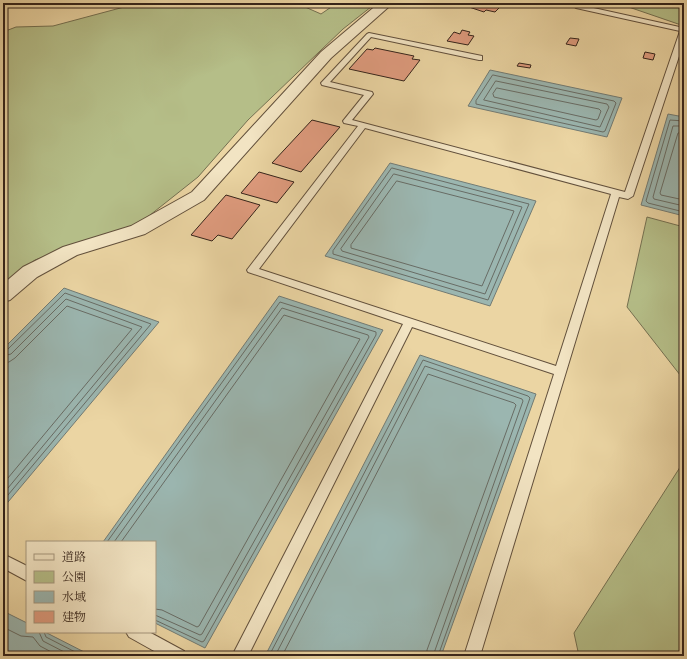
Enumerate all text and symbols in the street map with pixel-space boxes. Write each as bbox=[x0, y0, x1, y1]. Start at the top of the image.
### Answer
legend bbox=[26, 541, 156, 633]
text: 道路 bbox=[62, 549, 86, 567]
text: 公園 bbox=[62, 569, 86, 587]
text: 水域 bbox=[62, 589, 86, 607]
text: 建物 bbox=[62, 609, 86, 627]

